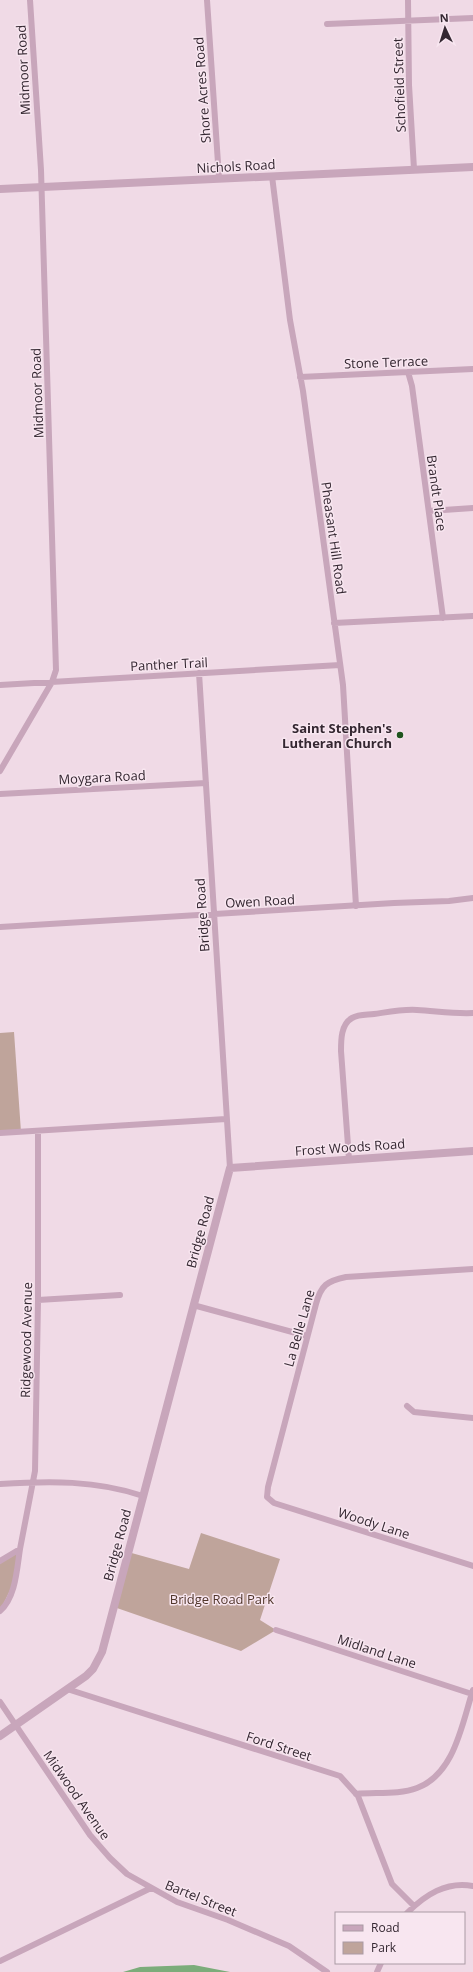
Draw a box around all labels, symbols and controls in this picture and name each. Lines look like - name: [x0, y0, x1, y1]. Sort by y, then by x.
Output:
- north arrow: [425, 8, 465, 48]
- text: N: [439, 10, 449, 25]
- street label: Midmoor Road: [12, 24, 34, 116]
- street label: Shore Acres Road: [189, 36, 215, 144]
- street label: Schofield Street: [388, 37, 410, 133]
- street label: Nichols Road: [196, 155, 276, 177]
- street label: Midmoor Road: [26, 348, 48, 438]
- street label: Stone Terrace: [344, 352, 428, 372]
- street label: Brandt Place: [423, 454, 451, 532]
- street label: Pheasant Hill Road: [317, 481, 351, 595]
- street label: Panther Trail: [130, 653, 208, 675]
- place label: Saint Stephen's Lutheran Church: [282, 719, 392, 752]
- marker: Saint Stephen's Lutheran Church: [395, 730, 405, 740]
- street label: Moygara Road: [58, 766, 146, 788]
- street label: Bridge Road: [190, 878, 214, 952]
- street label: Owen Road: [225, 890, 295, 912]
- street label: Frost Woods Road: [294, 1134, 406, 1160]
- street label: Bridge Road: [182, 1194, 218, 1270]
- street label: Ridgewood Avenue: [16, 1282, 36, 1398]
- street label: La Belle Lane: [279, 1287, 319, 1369]
- street label: Woody Lane: [336, 1503, 412, 1543]
- street label: Bridge Road: [99, 1507, 135, 1583]
- park label: Bridge Road Park: [170, 1590, 274, 1608]
- street label: Midland Lane: [335, 1630, 419, 1672]
- street label: Ford Street: [244, 1727, 314, 1765]
- street label: Midwood Avenue: [39, 1747, 115, 1843]
- street label: Bartel Street: [162, 1875, 240, 1921]
- legend: [335, 1912, 465, 1964]
- text: Road: [371, 1919, 400, 1936]
- text: Park: [371, 1939, 397, 1956]

